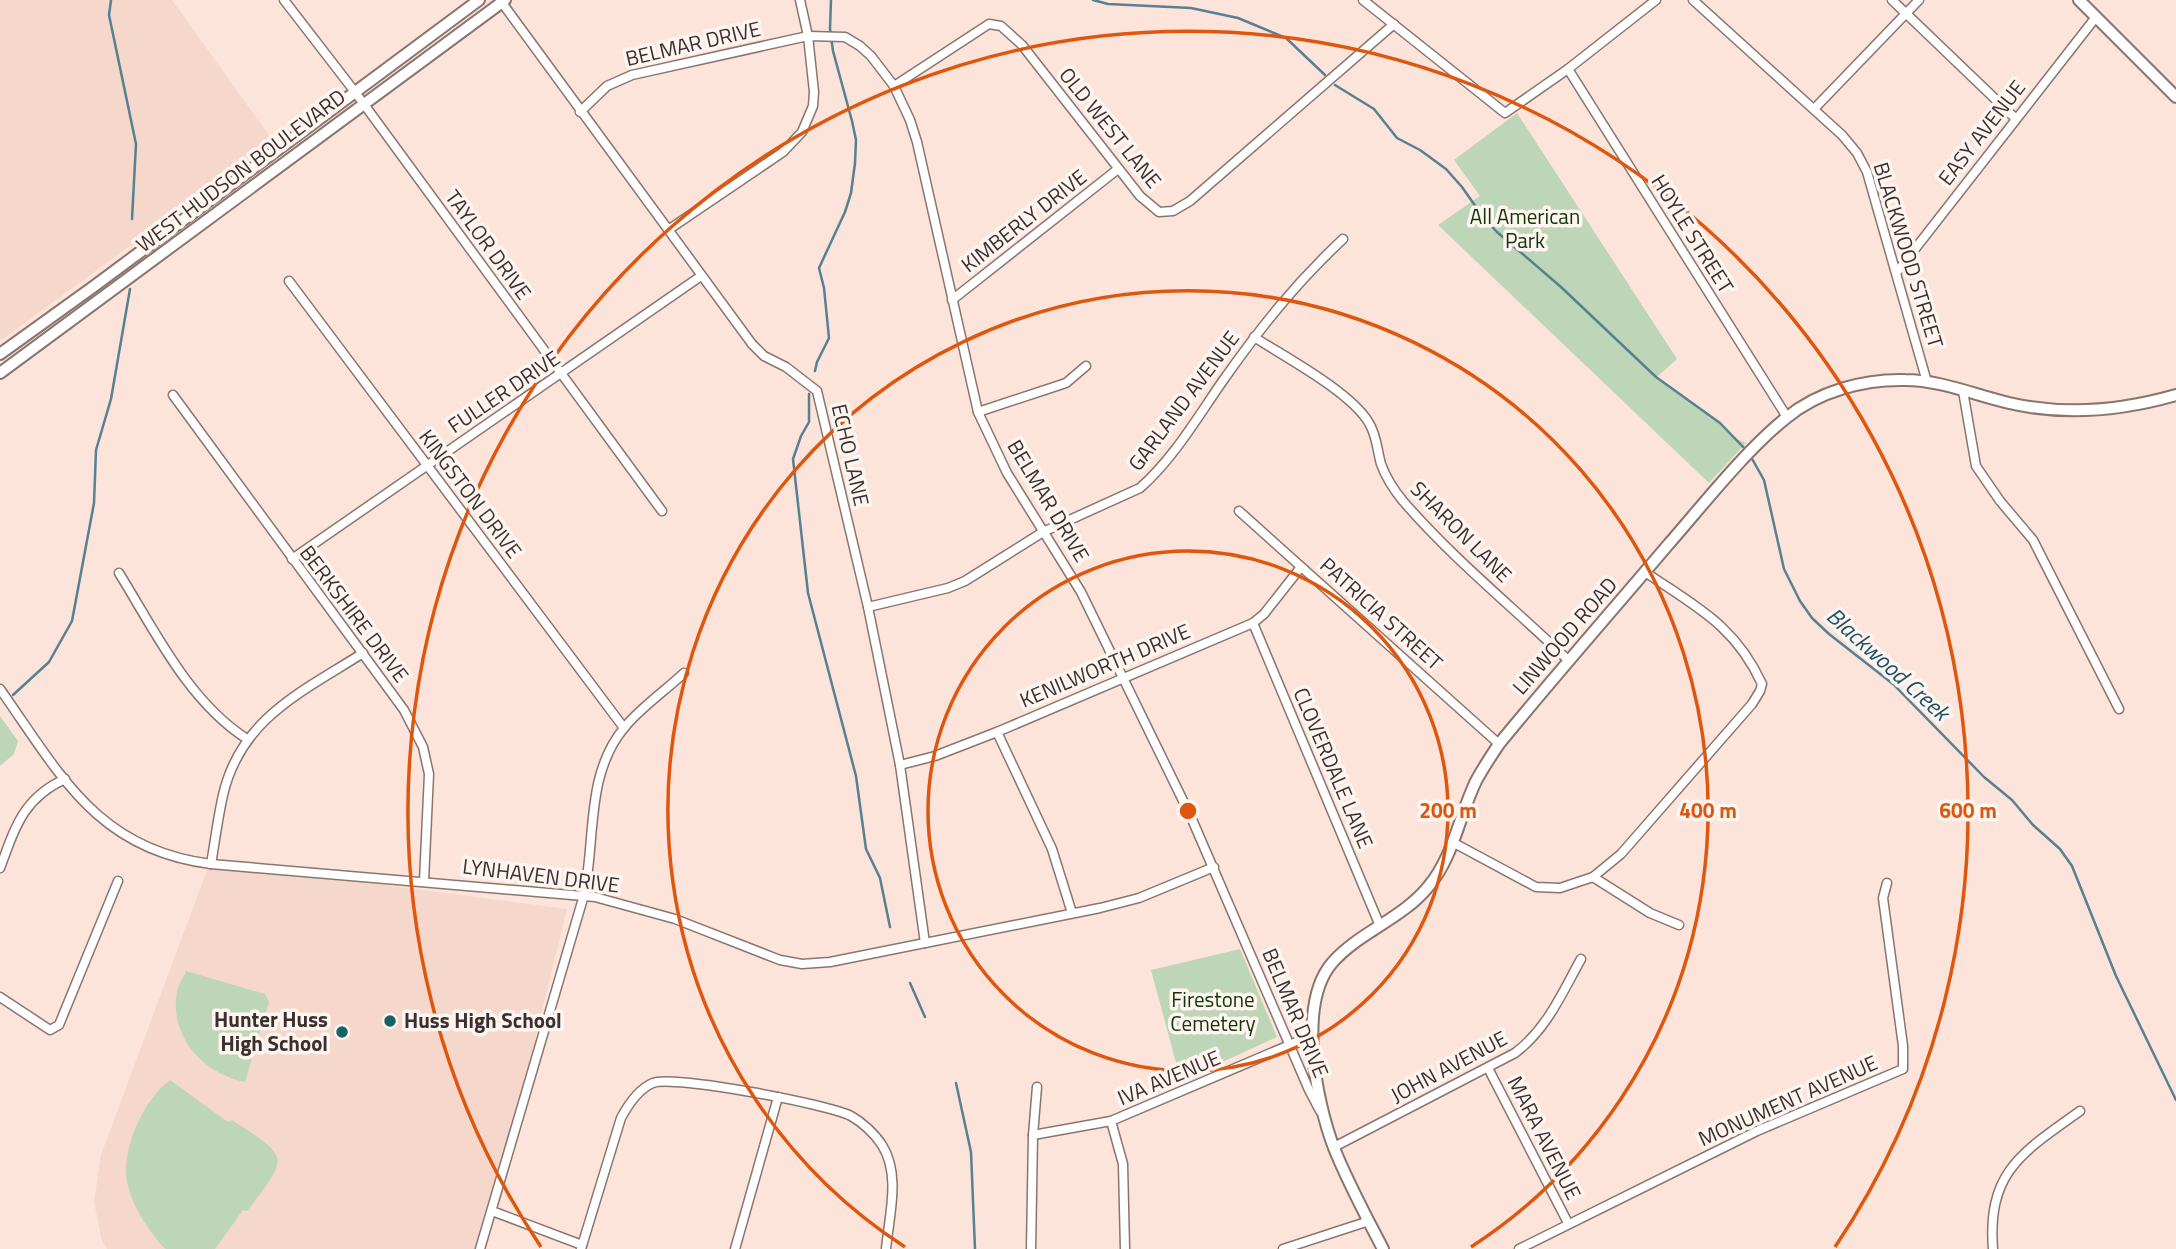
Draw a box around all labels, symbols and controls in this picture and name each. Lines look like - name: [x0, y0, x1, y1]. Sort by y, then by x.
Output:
- street label: BELMAR DRIVE: [622, 12, 764, 74]
- street label: OLD WEST LANE: [1052, 60, 1170, 195]
- street label: EASY AVENUE: [1930, 73, 2033, 192]
- street label: WEST HUDSON BOULEVARD: [129, 81, 352, 260]
- street label: BLACKWOOD STREET: [1865, 158, 1952, 352]
- street label: KIMBERLY DRIVE: [954, 161, 1093, 280]
- street label: HOYLE STREET: [1644, 168, 1742, 299]
- street label: TAYLOR DRIVE: [438, 183, 540, 306]
- park label: All American Park: [1470, 200, 1580, 256]
- street label: GARLAND AVENUE: [1120, 324, 1247, 477]
- street label: FULLER DRIVE: [441, 342, 566, 441]
- street label: ECHO LANE: [824, 401, 878, 509]
- street label: KINGSTON DRIVE: [412, 422, 530, 565]
- street label: BELMAR DRIVE: [1000, 433, 1098, 568]
- street label: SHARON LANE: [1404, 473, 1520, 589]
- street label: BERKSHIRE DRIVE: [292, 538, 417, 689]
- street label: PATRICIA STREET: [1313, 549, 1450, 677]
- street label: LINWOOD ROAD: [1504, 570, 1624, 701]
- water label: Blackwood Creek: [1819, 599, 1960, 730]
- street label: KENILWORTH DRIVE: [1014, 615, 1195, 715]
- street label: CLOVERDALE LANE: [1286, 682, 1382, 853]
- text: 200 m: [1419, 794, 1477, 826]
- text: 400 m: [1679, 794, 1737, 826]
- text: 600 m: [1939, 794, 1997, 826]
- centre of rings: [1176, 799, 1200, 823]
- street label: LYNHAVEN DRIVE: [461, 850, 621, 901]
- street label: BELMAR DRIVE: [1254, 943, 1338, 1082]
- park label: Firestone Cemetery: [1170, 983, 1256, 1039]
- place label: Hunter Huss High School: [214, 1003, 328, 1059]
- place label: Huss High School: [404, 1004, 562, 1036]
- marker: Huss High School: [382, 1013, 398, 1029]
- street label: JOHN AVENUE: [1385, 1022, 1513, 1110]
- marker: Hunter Huss High School: [334, 1024, 350, 1040]
- street label: IVA AVENUE: [1112, 1041, 1225, 1113]
- street label: MONUMENT AVENUE: [1693, 1046, 1882, 1154]
- street label: MARA AVENUE: [1500, 1070, 1590, 1205]

